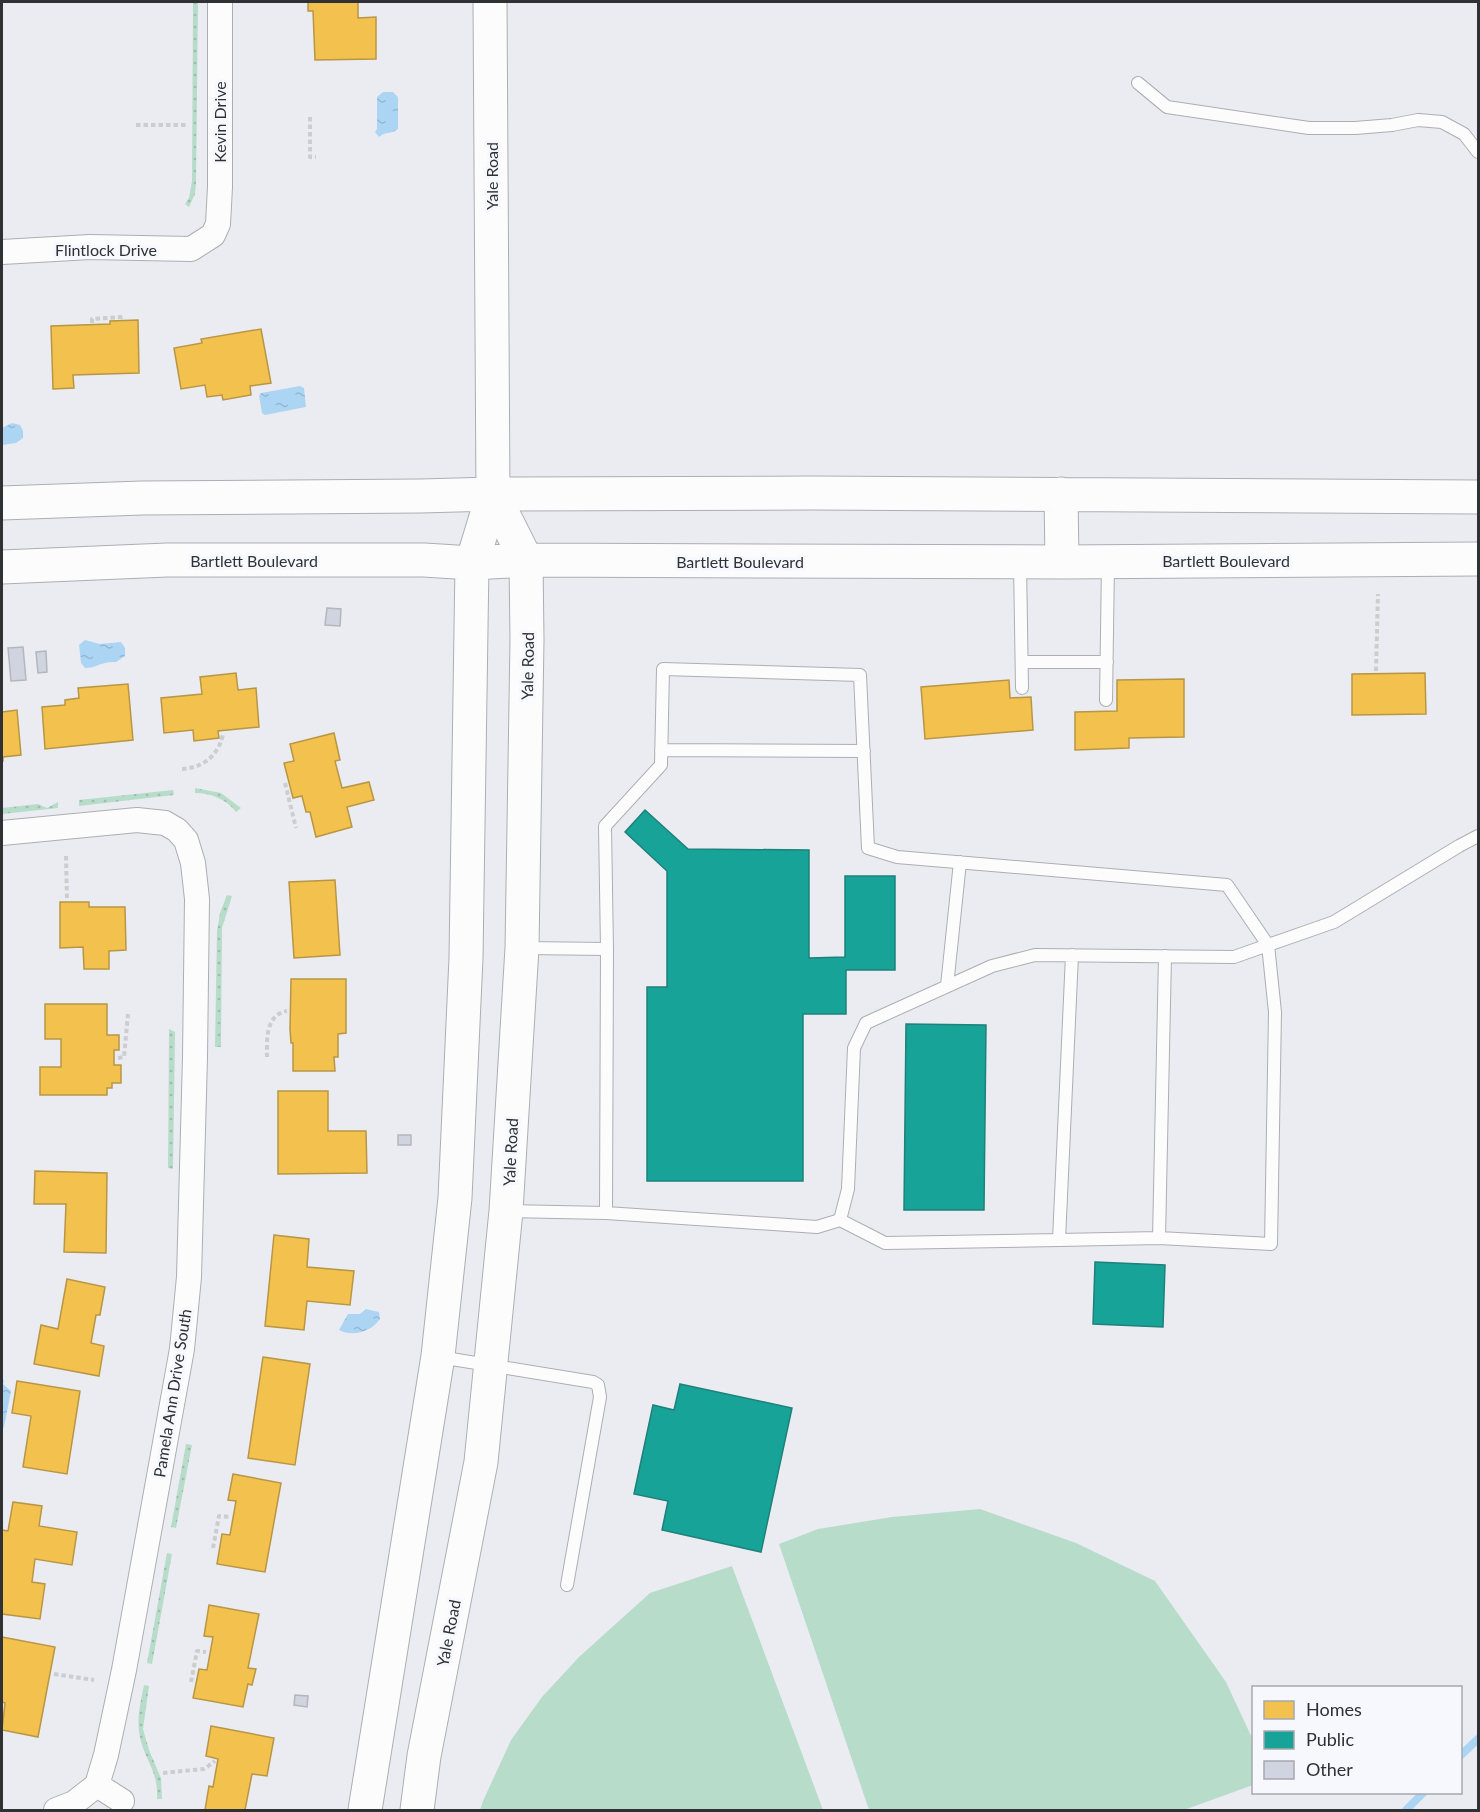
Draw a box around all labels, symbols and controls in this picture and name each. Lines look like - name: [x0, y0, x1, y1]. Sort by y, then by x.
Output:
- street label: Kevin Drive: [210, 81, 229, 163]
- street label: Yale Road: [482, 142, 501, 210]
- street label: Flintlock Drive: [55, 240, 157, 259]
- street label: Bartlett Boulevard: [190, 551, 318, 570]
- street label: Bartlett Boulevard: [1162, 551, 1290, 570]
- street label: Bartlett Boulevard: [676, 552, 804, 571]
- street label: Yale Road: [517, 632, 537, 700]
- street label: Yale Road: [499, 1118, 521, 1186]
- street label: Pamela Ann Drive South: [149, 1307, 195, 1479]
- street label: Yale Road: [432, 1598, 464, 1668]
- legend: [1252, 1686, 1462, 1794]
- text: Homes: [1306, 1698, 1362, 1720]
- text: Public: [1306, 1728, 1354, 1750]
- text: Other: [1306, 1758, 1353, 1780]

